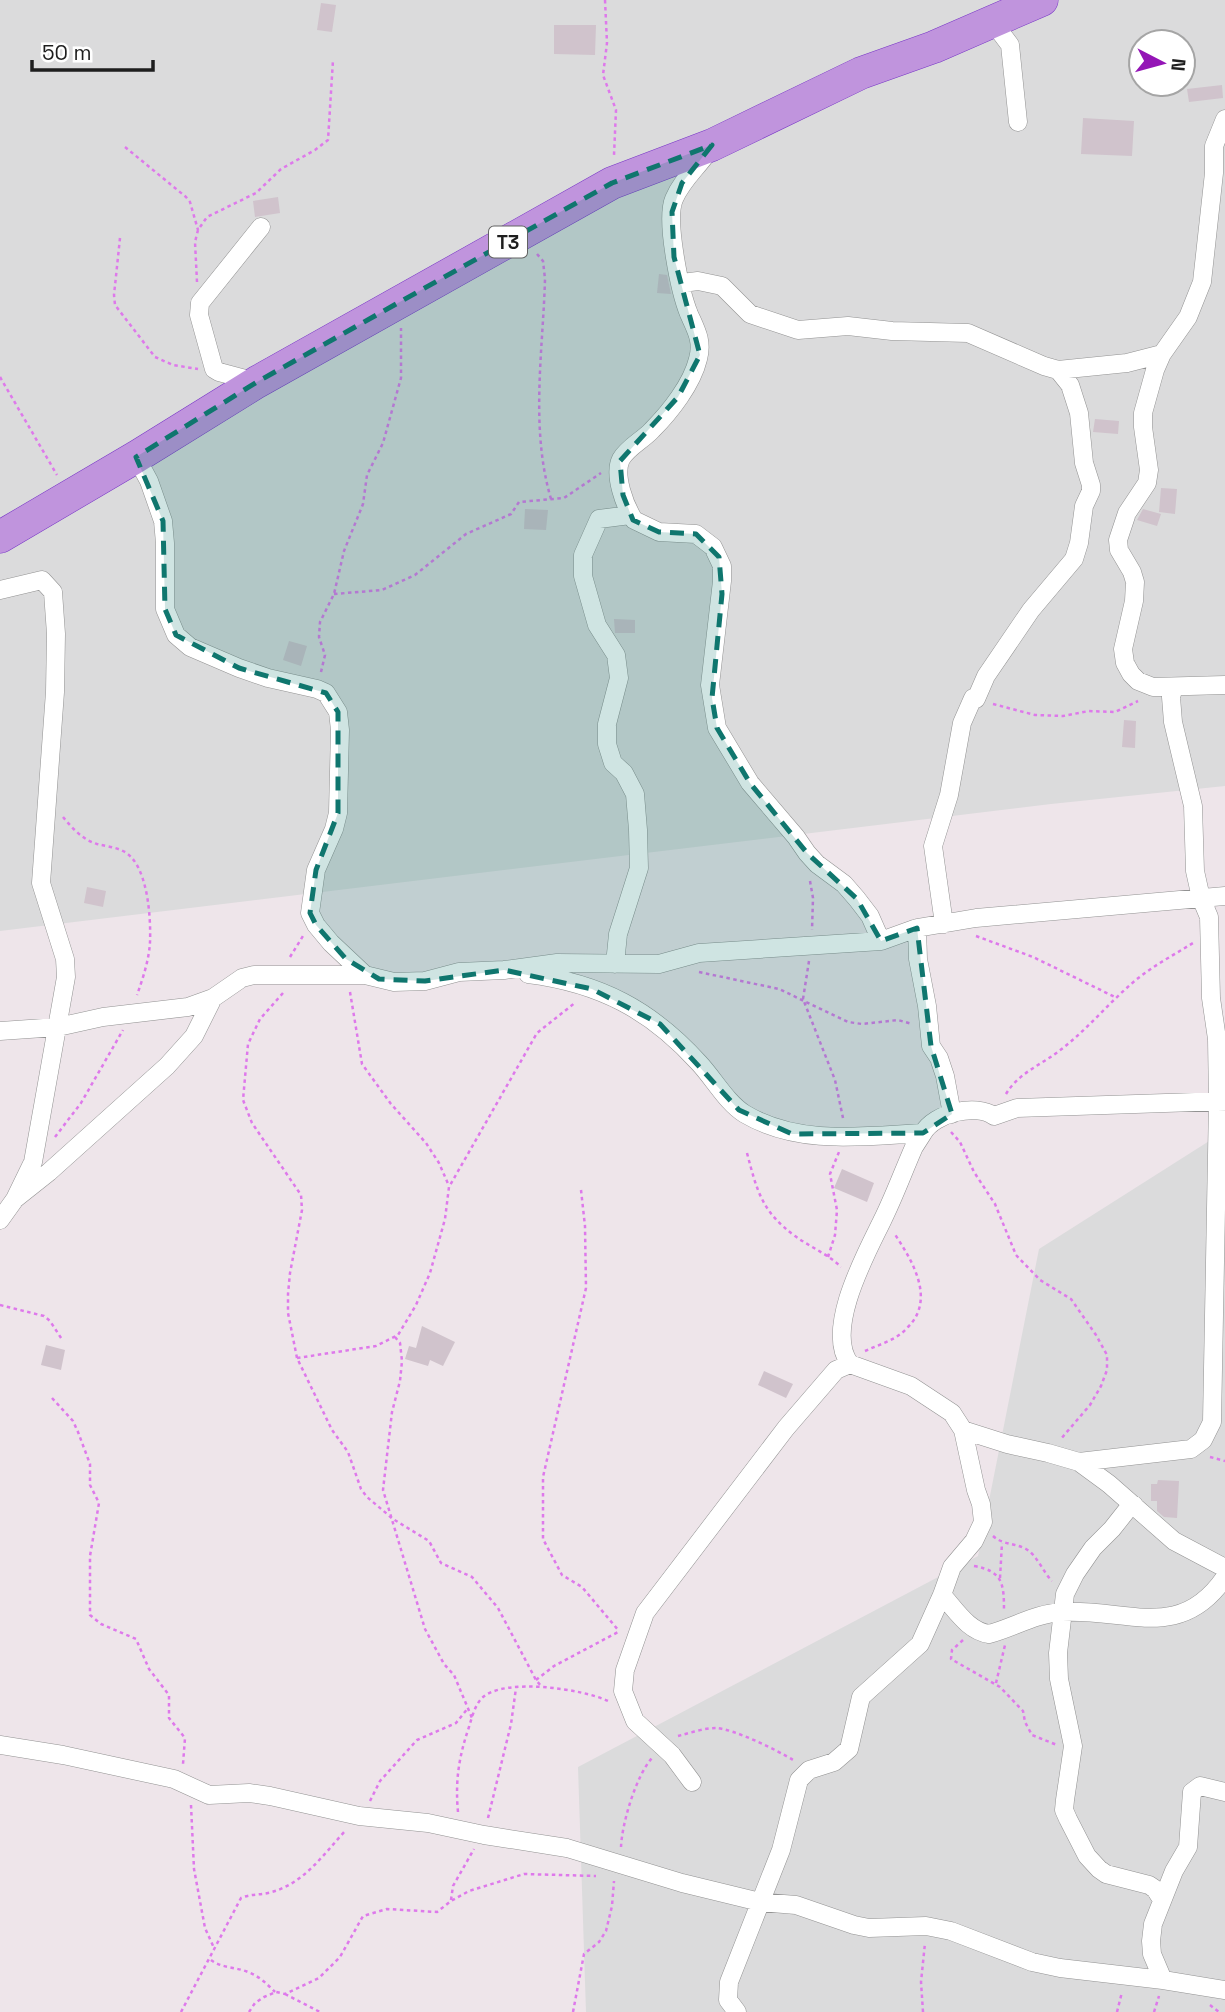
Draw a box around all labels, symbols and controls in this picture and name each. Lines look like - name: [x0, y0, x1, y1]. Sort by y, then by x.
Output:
- scale bar: [32, 28, 152, 72]
- north arrow: [1127, 28, 1197, 98]
- text: 50 m: [42, 39, 92, 66]
- text: N: [1165, 57, 1192, 72]
- road number: T3: [489, 226, 527, 258]

